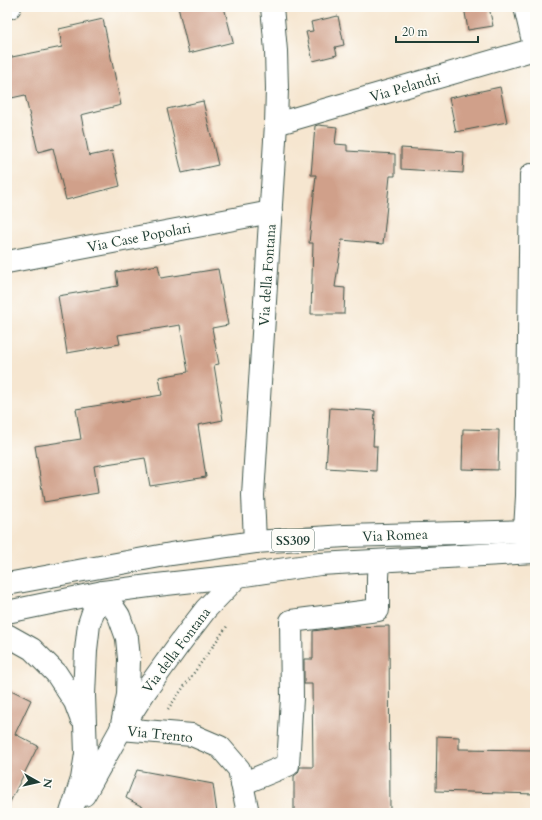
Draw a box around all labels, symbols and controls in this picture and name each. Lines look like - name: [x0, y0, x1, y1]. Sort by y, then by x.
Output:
- scale bar: [396, 18, 478, 44]
- text: 20 m: [402, 24, 429, 40]
- street label: Via Pelandri: [368, 68, 443, 107]
- street label: Via Case Popolari: [86, 218, 193, 257]
- street label: Via della Fontana: [254, 223, 281, 327]
- street label: Via Romea: [362, 525, 428, 546]
- road number: SS309: [272, 529, 314, 551]
- street label: Via della Fontana: [138, 604, 215, 697]
- street label: Via Trento: [126, 722, 194, 747]
- north arrow: [18, 762, 58, 802]
- text: N: [39, 778, 55, 790]

